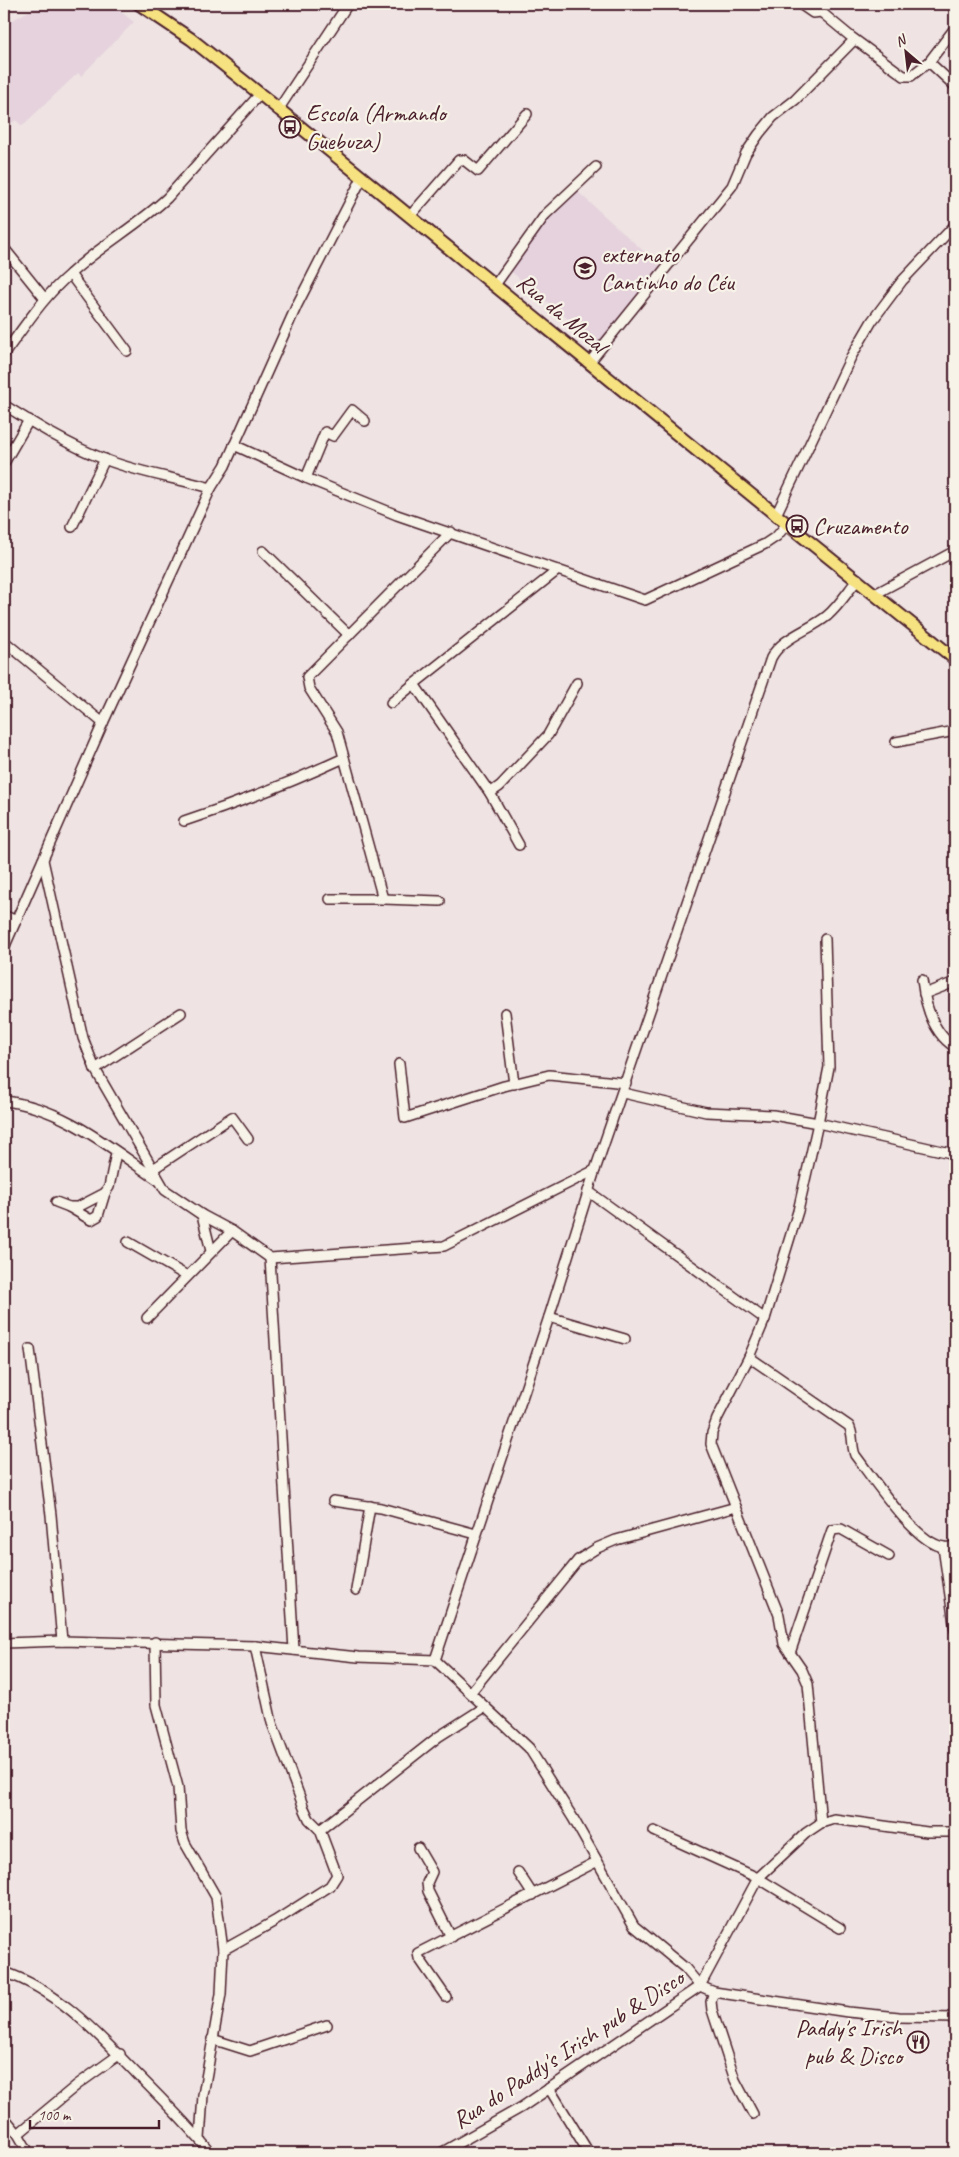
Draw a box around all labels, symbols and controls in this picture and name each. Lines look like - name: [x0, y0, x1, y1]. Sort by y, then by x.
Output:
- north arrow: [882, 28, 932, 78]
- text: N: [892, 30, 910, 51]
- place label: Escola (Armando Guebuza): [306, 98, 448, 156]
- bus stop icon: Escola (Armando Guebuza): [278, 115, 302, 139]
- place label: externato Cantinho do Céu: [601, 239, 736, 297]
- school or university icon: externato Cantinho do Céu: [573, 256, 597, 280]
- street label: Rua da Mozal: [511, 267, 616, 362]
- place label: Cruzamento: [813, 511, 909, 541]
- bus stop icon: Cruzamento: [785, 514, 809, 538]
- street label: Rua do Paddy's Irish pub & Disco: [447, 1962, 691, 2135]
- place label: Paddy's Irish pub & Disco: [795, 2013, 905, 2071]
- restaurant icon: Paddy's Irish pub & Disco: [906, 2030, 930, 2054]
- scale bar: [30, 2097, 159, 2129]
- text: 100 m: [38, 2106, 72, 2125]

